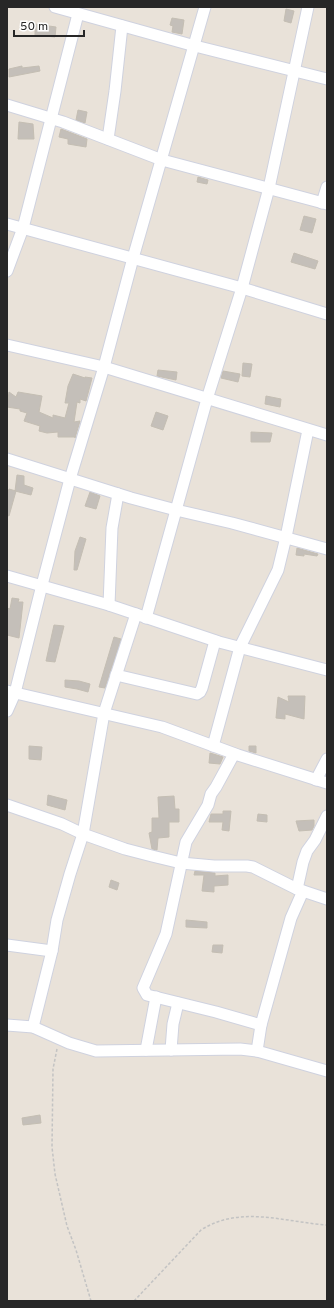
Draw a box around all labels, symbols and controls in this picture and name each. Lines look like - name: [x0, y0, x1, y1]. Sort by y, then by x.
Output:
- scale bar: [14, 12, 84, 38]
- text: 50 m: [20, 19, 48, 35]

